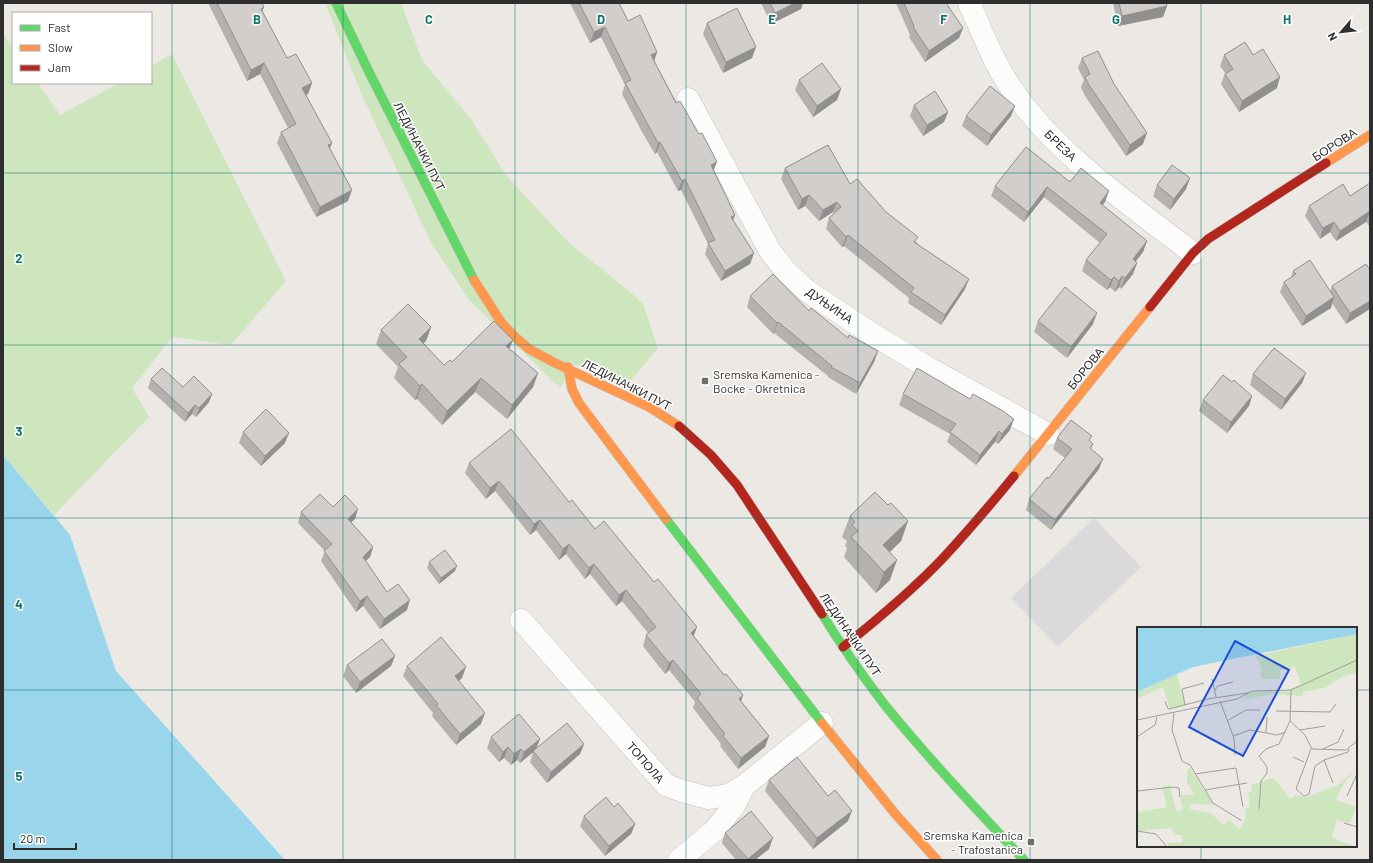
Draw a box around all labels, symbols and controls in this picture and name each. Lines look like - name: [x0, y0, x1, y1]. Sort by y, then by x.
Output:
- text: B: [253, 11, 261, 27]
- text: C: [425, 11, 433, 27]
- text: D: [597, 11, 605, 27]
- text: E: [768, 11, 776, 27]
- text: F: [940, 11, 948, 27]
- text: G: [1112, 11, 1120, 27]
- text: H: [1283, 11, 1291, 27]
- legend: [12, 12, 152, 84]
- north arrow: [1321, 12, 1361, 52]
- text: Fast: [48, 20, 71, 34]
- text: N: [1324, 31, 1339, 43]
- text: Slow: [48, 40, 73, 54]
- text: Jam: [48, 60, 71, 74]
- street label: ЛЕДИНАЧКИ ПУТ: [391, 99, 449, 194]
- street label: БОРОВА: [1309, 125, 1359, 163]
- street label: БРЕЗА: [1042, 126, 1080, 164]
- text: 2: [15, 250, 23, 266]
- street label: ДУЊИНА: [804, 284, 856, 327]
- street label: БОРОВА: [1064, 344, 1106, 392]
- street label: ЛЕДИНАЧКИ ПУТ: [580, 356, 674, 414]
- place label: Sremska Kamenica - Bocke - Okretnica: [713, 367, 820, 395]
- marker: Sremska Kamenica - Bocke - Okretnica: [700, 376, 710, 386]
- text: 3: [15, 423, 23, 439]
- street label: ЛЕДИНАЧКИ ПУТ: [817, 589, 885, 680]
- text: 4: [15, 596, 23, 612]
- inset map: [1137, 627, 1357, 847]
- street label: ТОПОЛА: [624, 739, 668, 785]
- text: 5: [15, 768, 23, 784]
- scale bar: [14, 825, 76, 851]
- place label: Sremska Kamenica - Trafostanica: [924, 828, 1023, 856]
- text: 20 m: [20, 831, 46, 845]
- marker: Sremska Kamenica - Trafostanica: [1026, 837, 1036, 847]

